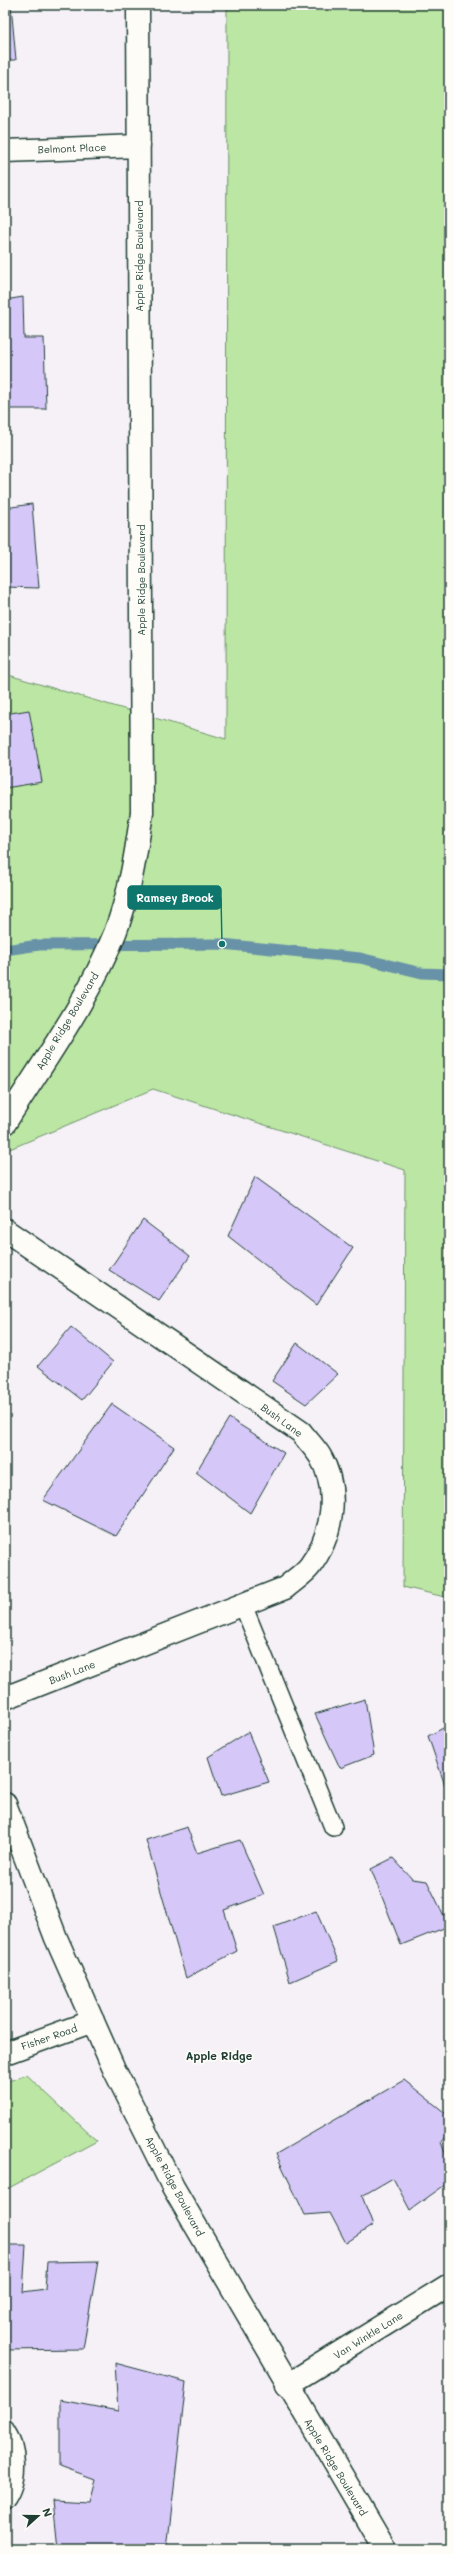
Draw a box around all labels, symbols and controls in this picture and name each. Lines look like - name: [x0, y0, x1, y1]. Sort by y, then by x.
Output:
- street label: Belmont Place: [37, 140, 107, 156]
- street label: Apple Ridge Boulevard: [132, 200, 146, 312]
- street label: Apple Ridge Boulevard: [134, 524, 148, 636]
- callout: Ramsey Brook: [128, 886, 221, 909]
- text: Ramsey Brook: [136, 890, 214, 905]
- street label: Apple Ridge Boulevard: [32, 970, 102, 1072]
- street label: Bush Lane: [258, 1400, 306, 1440]
- street label: Bush Lane: [47, 1657, 97, 1687]
- street label: Fisher Road: [19, 2021, 79, 2053]
- district label: Apple Ridge: [186, 2048, 253, 2063]
- street label: Apple Ridge Boulevard: [143, 2134, 207, 2238]
- street label: Van Winkle Lane: [331, 2308, 405, 2362]
- street label: Apple Ridge Boulevard: [301, 2416, 371, 2518]
- north arrow: [18, 2496, 58, 2536]
- text: N: [39, 2506, 56, 2519]

